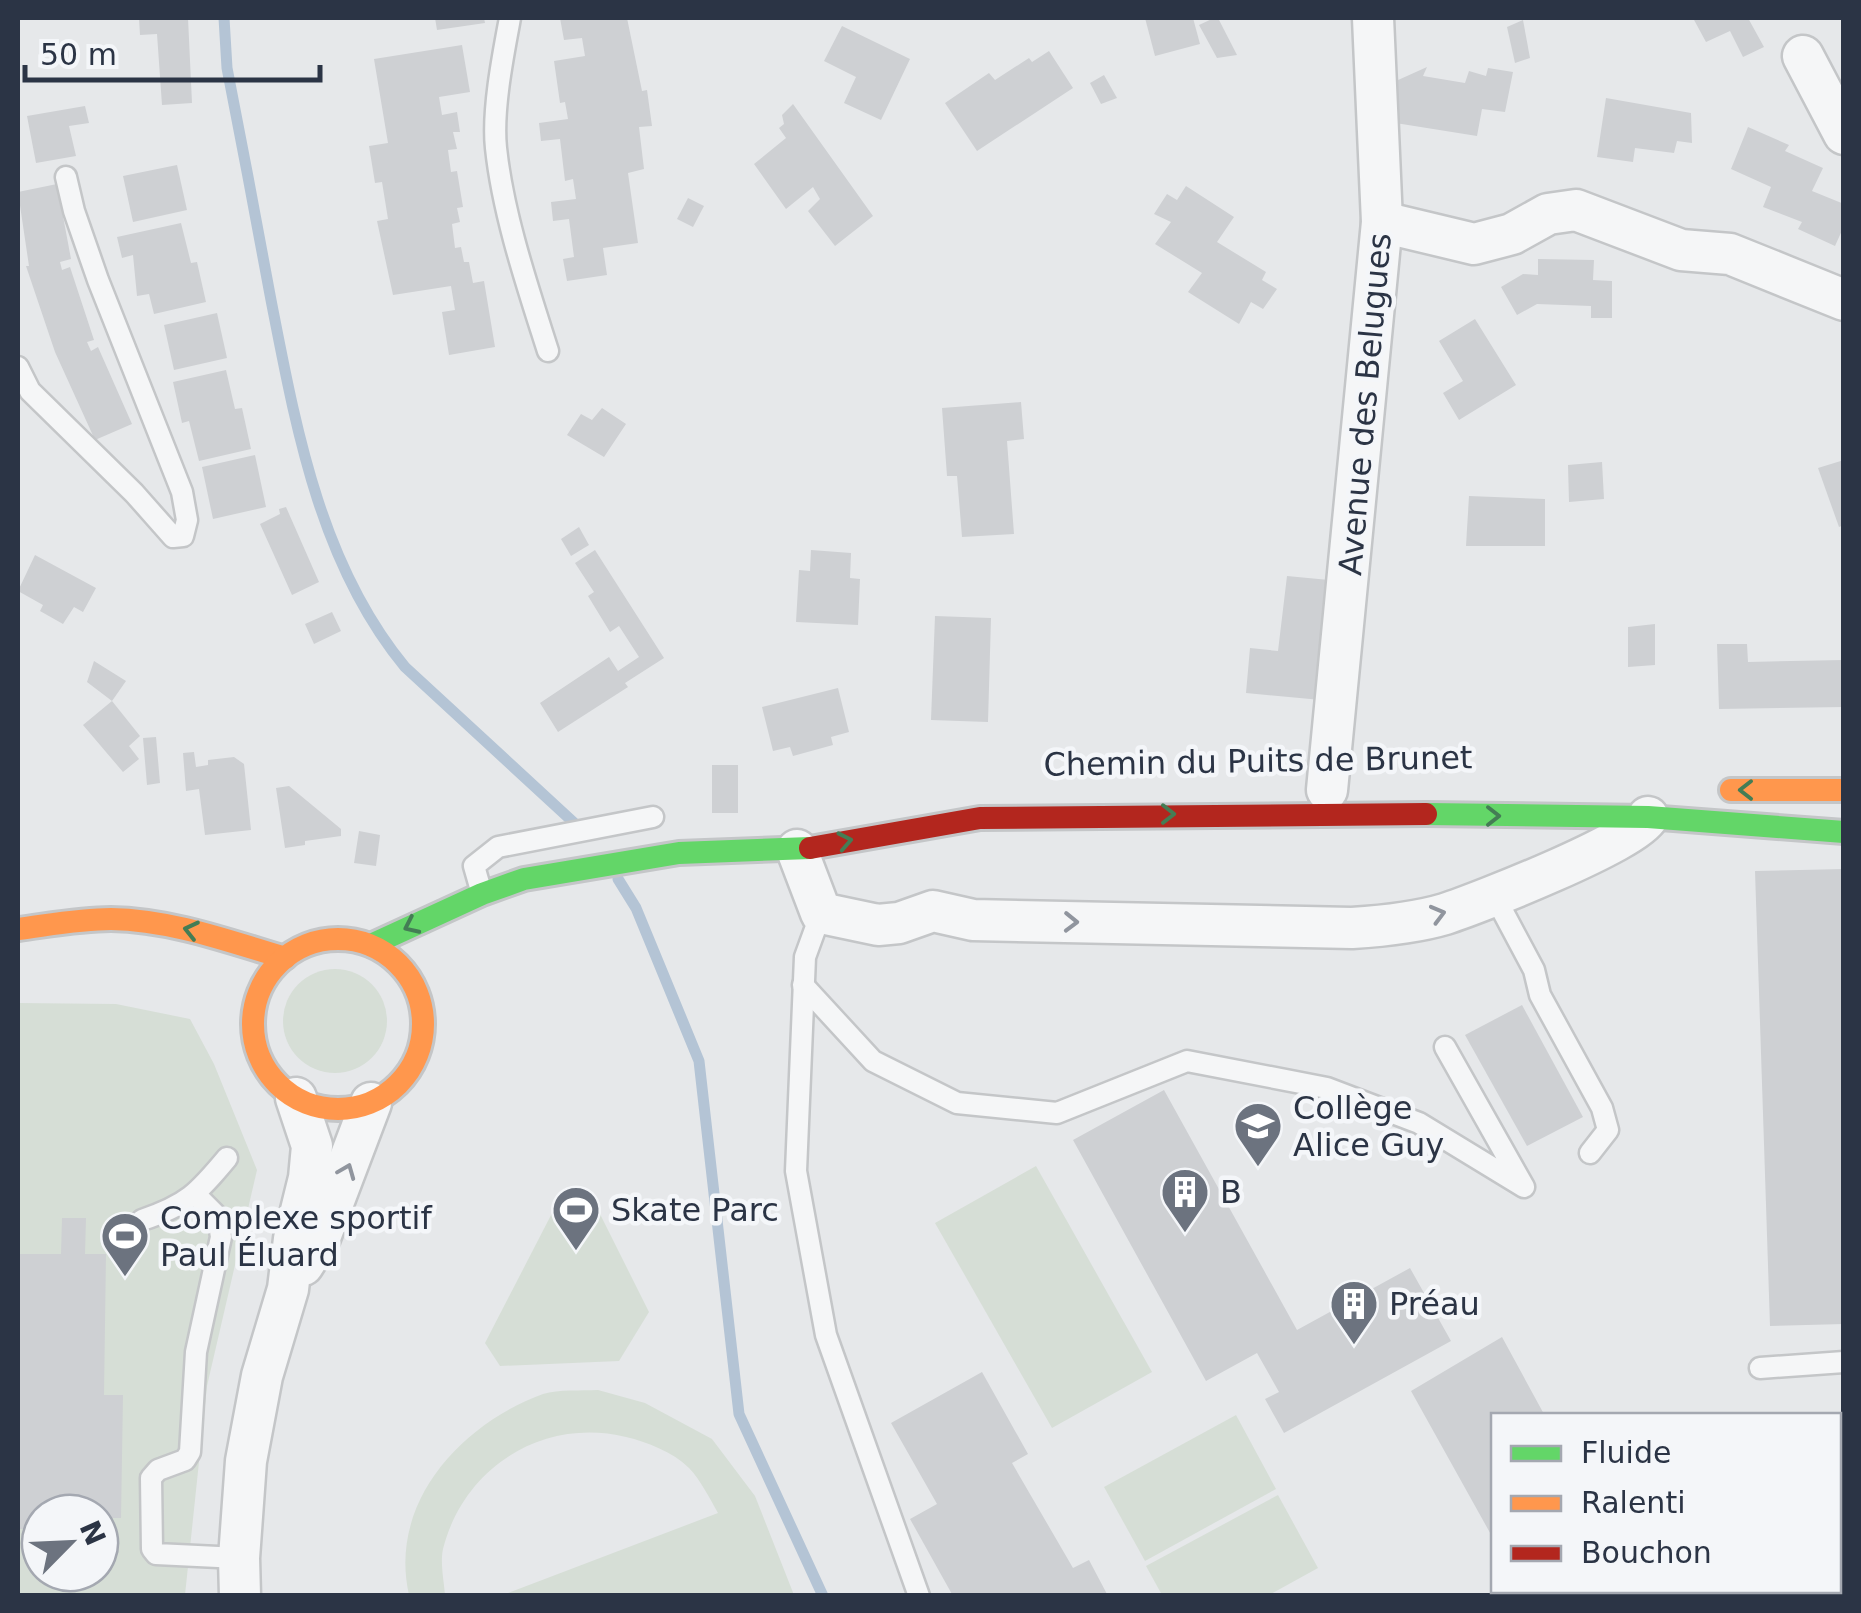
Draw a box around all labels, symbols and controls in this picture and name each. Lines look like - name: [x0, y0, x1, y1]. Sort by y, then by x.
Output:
- scale bar: [25, 20, 320, 82]
- text: 50 m: [40, 37, 117, 72]
- street label: Avenue des Belugues: [1331, 231, 1399, 577]
- street label: Chemin du Puits de Brunet: [1043, 738, 1473, 784]
- one-way arrow: [1738, 779, 1754, 801]
- one-way arrow: [1162, 803, 1177, 825]
- one-way arrow: [1486, 805, 1502, 827]
- one-way arrow: [837, 831, 853, 852]
- one-way arrow: [1428, 905, 1446, 926]
- one-way arrow: [1063, 912, 1079, 933]
- one-way arrow: [403, 913, 421, 933]
- one-way arrow: [183, 921, 200, 942]
- place label: Collège Alice Guy: [1293, 1089, 1444, 1164]
- school or university icon: Collège Alice Guy: [1232, 1100, 1284, 1168]
- one-way arrow: [335, 1164, 355, 1181]
- building icon: B: [1159, 1166, 1211, 1234]
- place label: B: [1220, 1173, 1242, 1211]
- sports icon: Skate Parc: [550, 1184, 602, 1252]
- place label: Skate Parc: [611, 1191, 779, 1229]
- place label: Complexe sportif Paul Éluard: [160, 1199, 432, 1274]
- sports icon: Complexe sportif Paul Éluard: [99, 1210, 151, 1278]
- building icon: Préau: [1328, 1278, 1380, 1346]
- place label: Préau: [1389, 1285, 1480, 1323]
- legend: [1491, 1413, 1841, 1593]
- text: Fluide: [1581, 1435, 1671, 1470]
- text: Ralenti: [1581, 1485, 1685, 1520]
- north arrow: [20, 1493, 120, 1593]
- text: N: [73, 1516, 112, 1550]
- text: Bouchon: [1581, 1535, 1712, 1570]

